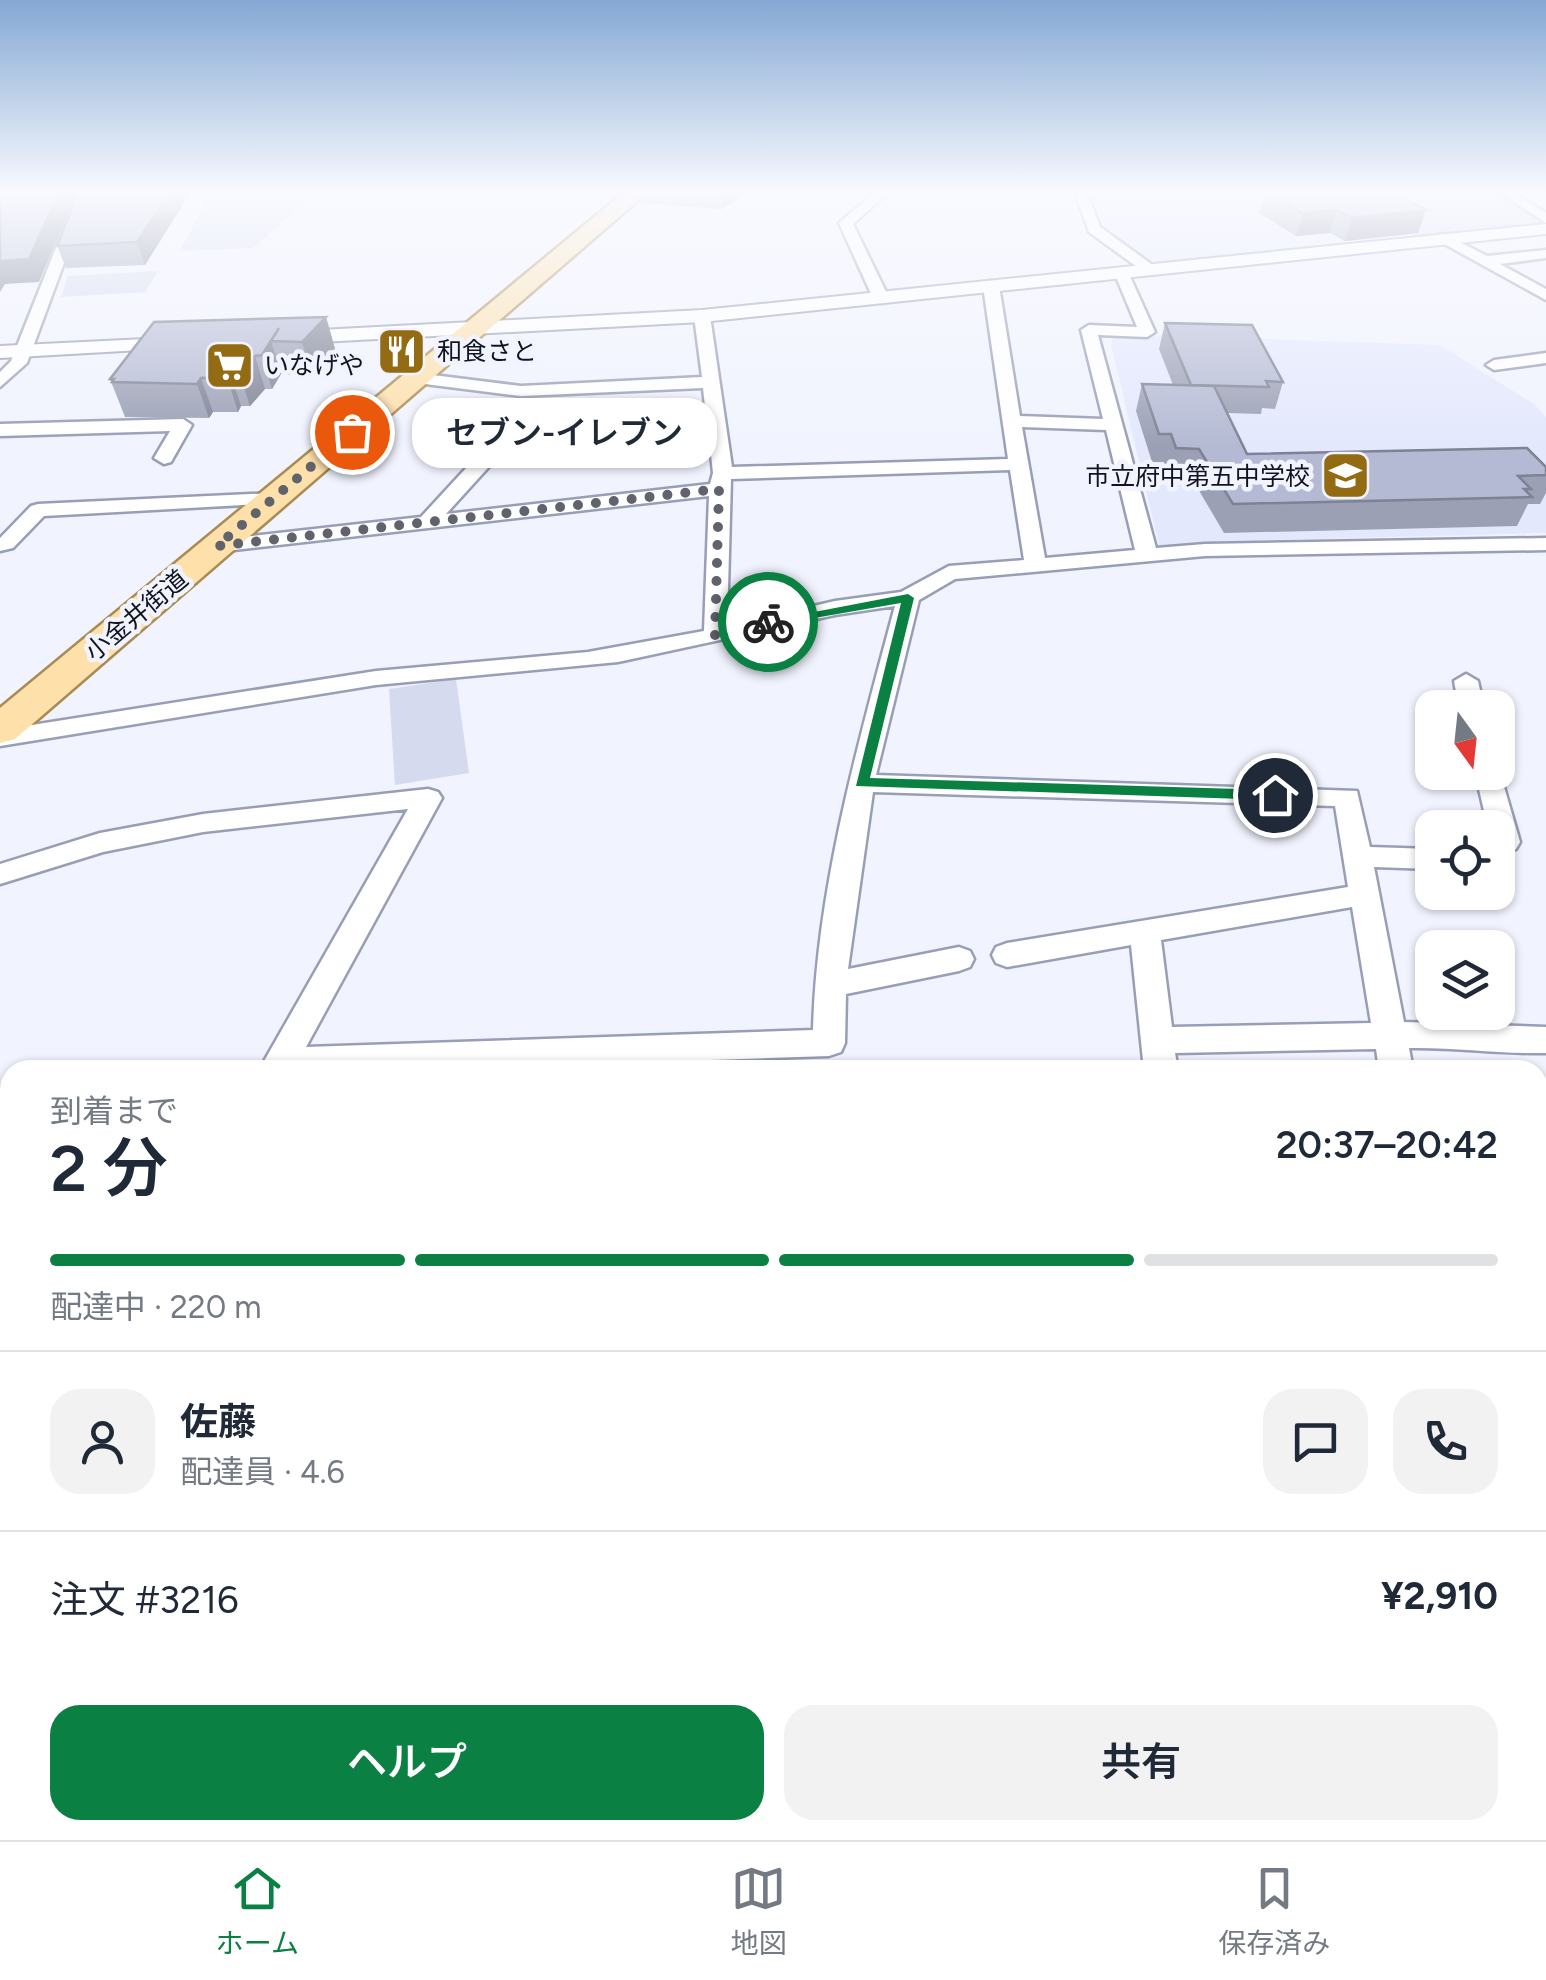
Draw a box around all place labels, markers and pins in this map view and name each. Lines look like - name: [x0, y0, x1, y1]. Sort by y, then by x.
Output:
- restaurant icon: 和食さと: [376, 325, 428, 377]
- place label: 和食さと: [437, 336, 537, 366]
- supermarket icon: いなげや: [203, 339, 255, 391]
- place label: いなげや: [264, 350, 364, 380]
- pin: [310, 390, 395, 475]
- callout: セブン-イレブン: [412, 397, 717, 467]
- school or university icon: 市立府中第五中学校: [1319, 450, 1371, 502]
- place label: 市立府中第五中学校: [1085, 461, 1310, 491]
- pin: [1233, 753, 1318, 838]

